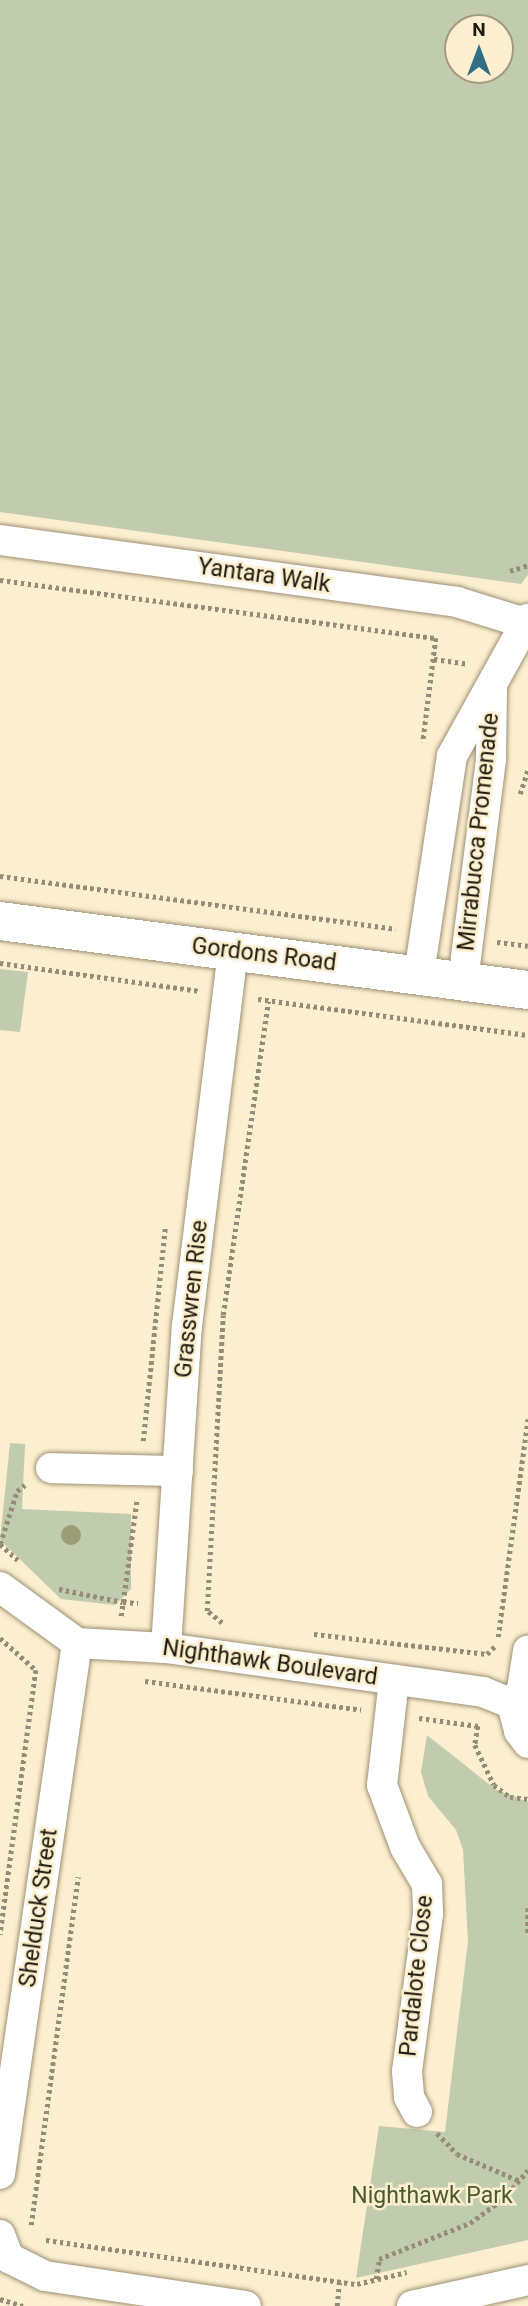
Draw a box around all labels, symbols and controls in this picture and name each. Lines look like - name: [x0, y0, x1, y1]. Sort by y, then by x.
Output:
- north arrow: [444, 14, 514, 84]
- text: N: [472, 18, 486, 41]
- street label: Yantara Walk: [196, 553, 332, 599]
- street label: Mirrabucca Promenade: [453, 712, 505, 952]
- street label: Gordons Road: [190, 932, 338, 978]
- street label: Grasswren Rise: [170, 1219, 214, 1379]
- street label: Nighthawk Boulevard: [161, 1634, 379, 1692]
- street label: Shelduck Street: [14, 1827, 64, 1989]
- street label: Pardalote Close: [395, 1894, 439, 2058]
- park label: Nighthawk Park: [351, 2182, 513, 2210]

